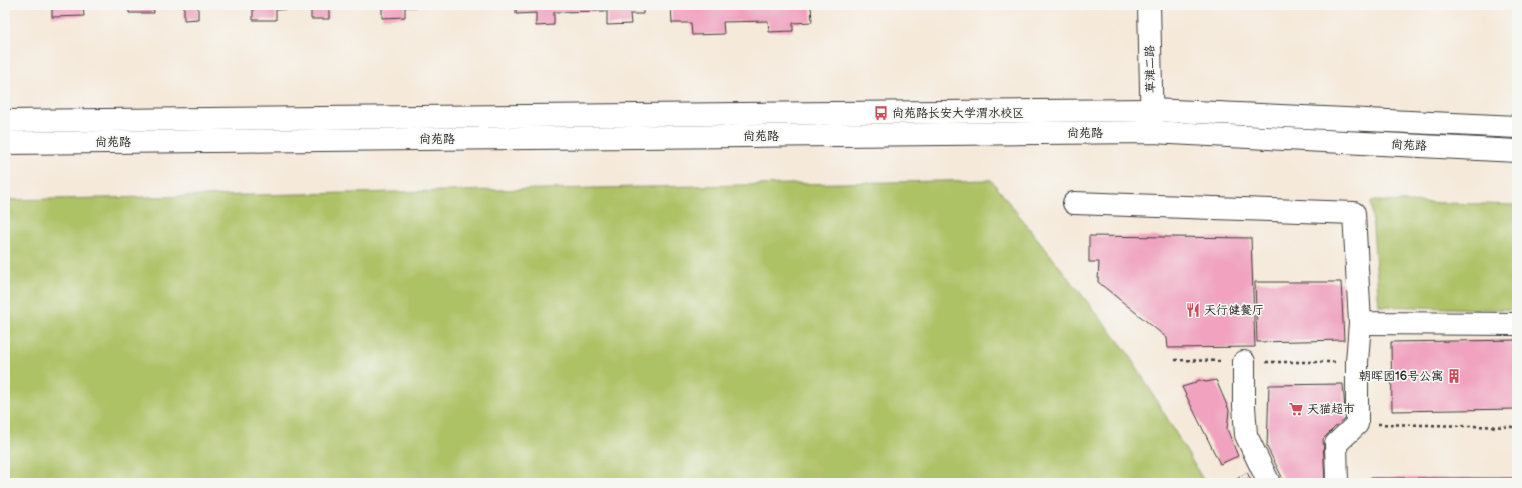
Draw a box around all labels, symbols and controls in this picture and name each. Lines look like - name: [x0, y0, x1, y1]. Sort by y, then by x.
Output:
- street label: 草滩二路: [1143, 45, 1158, 93]
- bus stop icon: 尚苑路长安大学渭水校区: [873, 105, 889, 121]
- place label: 尚苑路长安大学渭水校区: [892, 106, 1024, 121]
- street label: 尚苑路: [1067, 126, 1103, 141]
- street label: 尚苑路: [743, 129, 779, 144]
- street label: 尚苑路: [419, 132, 455, 147]
- street label: 尚苑路: [95, 135, 131, 150]
- street label: 尚苑路: [1391, 137, 1427, 154]
- restaurant icon: 天行健餐厅: [1185, 302, 1201, 318]
- place label: 天行健餐厅: [1204, 303, 1264, 318]
- building icon: 朝晖园16号公寓: [1446, 368, 1462, 384]
- place label: 朝晖园16号公寓: [1359, 369, 1443, 384]
- supermarket icon: 天猫超市: [1288, 401, 1304, 417]
- place label: 天猫超市: [1307, 402, 1355, 417]

